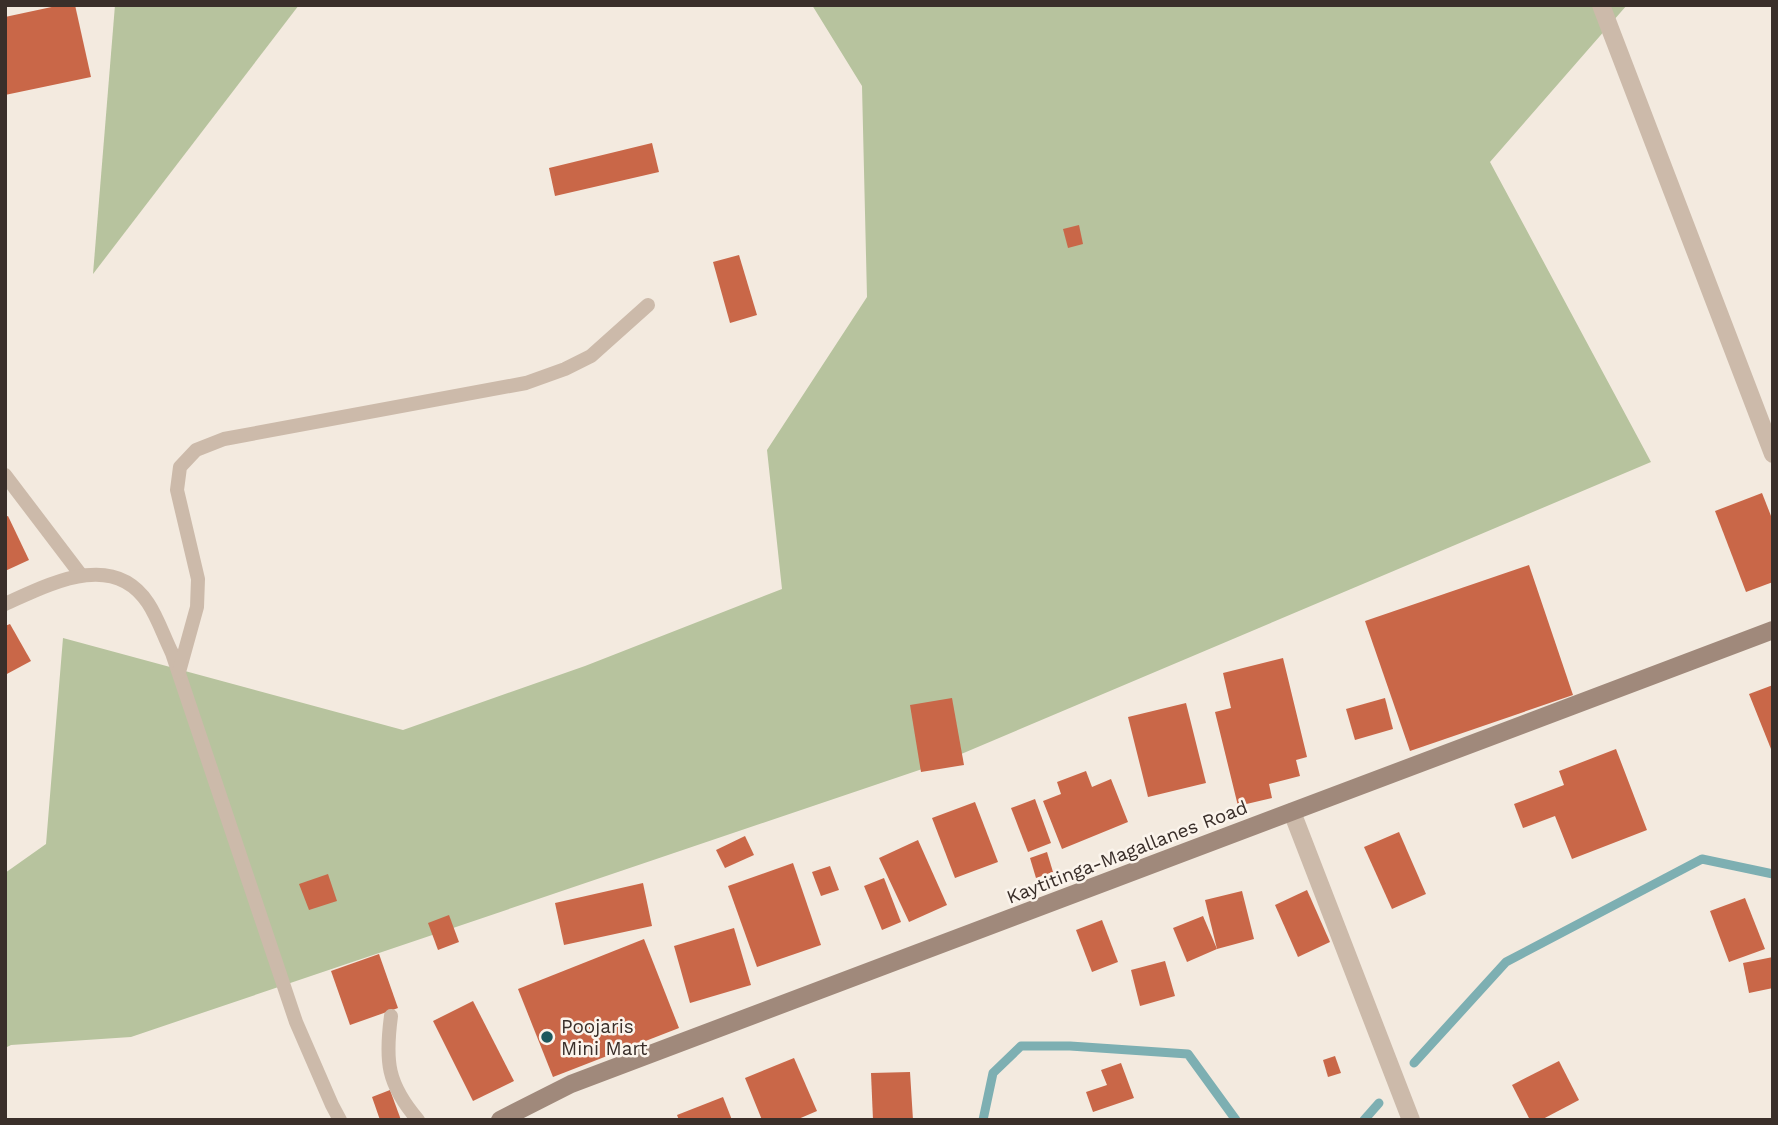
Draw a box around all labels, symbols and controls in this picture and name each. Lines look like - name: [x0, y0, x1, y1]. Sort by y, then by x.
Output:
- street label: Kaytitinga-Magallanes Road: [1003, 795, 1251, 909]
- place label: Poojaris Mini Mart: [561, 1015, 648, 1060]
- marker: Poojaris Mini Mart: [539, 1029, 555, 1045]

